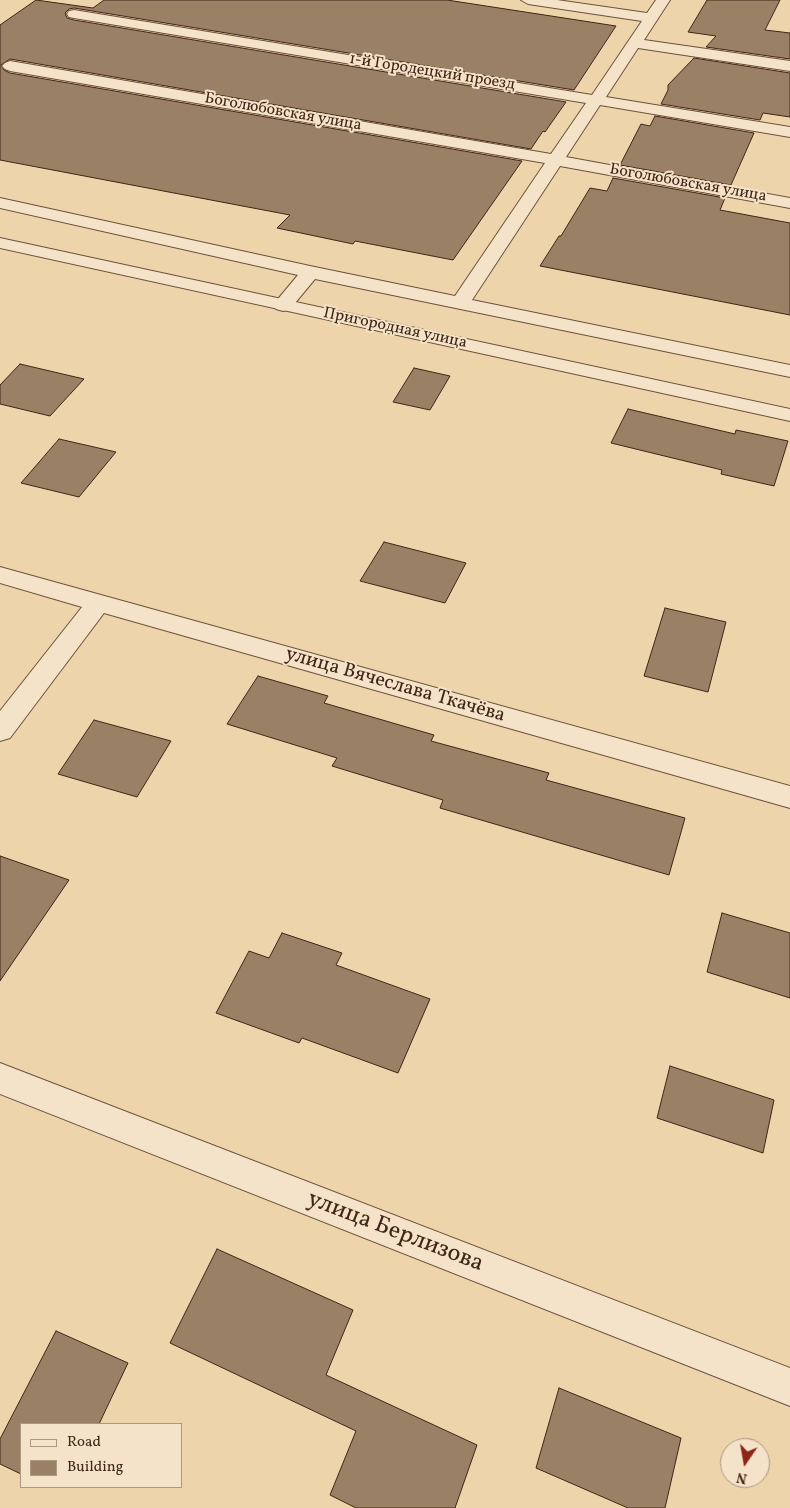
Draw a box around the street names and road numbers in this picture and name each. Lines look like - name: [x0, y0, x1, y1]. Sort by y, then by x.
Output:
- street label: 1-й Городецкий проезд: [348, 50, 516, 96]
- street label: Боголюбовская улица: [203, 90, 363, 136]
- street label: Боголюбовская улица: [608, 161, 768, 207]
- street label: Пригородная улица: [321, 304, 469, 354]
- street label: улица Вячеслава Ткачёва: [282, 643, 508, 729]
- street label: улица Берлизова: [303, 1186, 487, 1280]

